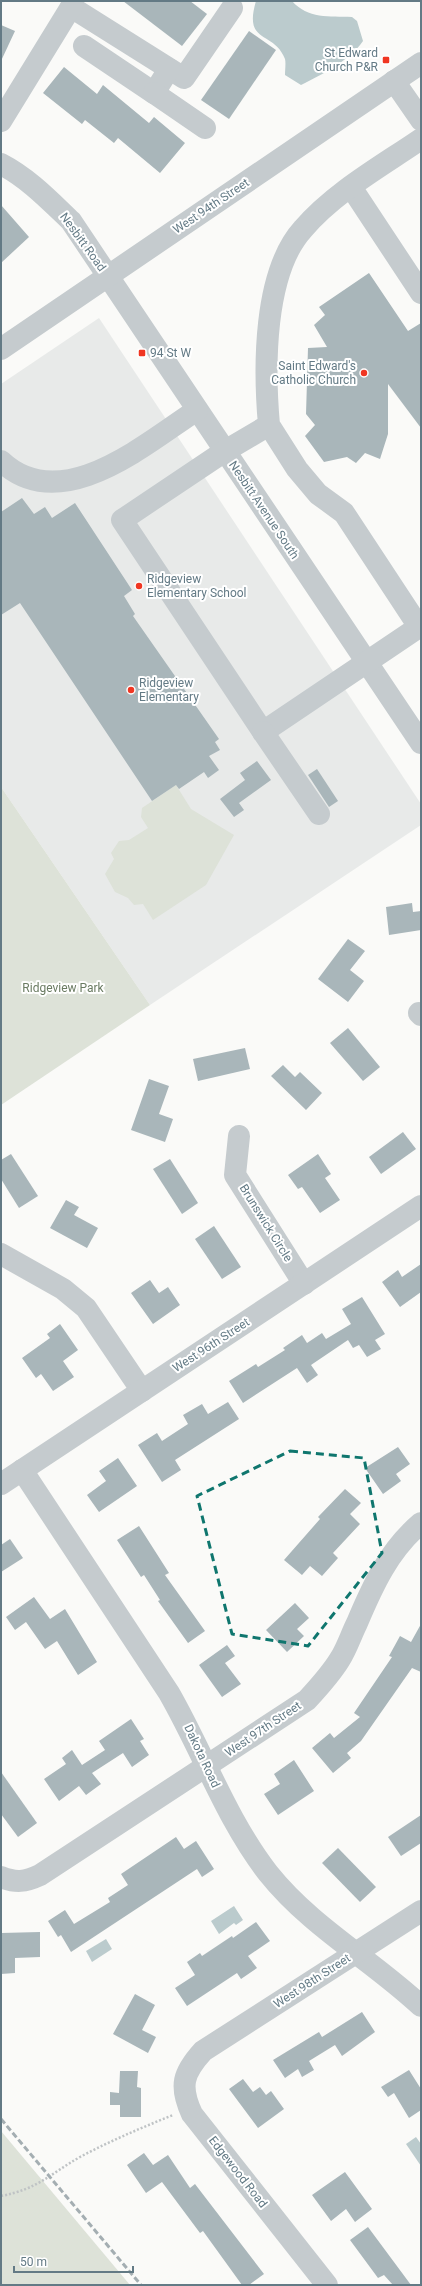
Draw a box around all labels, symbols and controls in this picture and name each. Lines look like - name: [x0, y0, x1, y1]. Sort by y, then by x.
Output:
- place label: St Edward Church P&R: [315, 46, 379, 74]
- marker: St Edward Church P&R: [381, 55, 391, 65]
- street label: West 94th Street: [170, 175, 252, 237]
- street label: Nesbitt Road: [57, 210, 109, 274]
- place label: 94 St W: [150, 346, 191, 360]
- marker: 94 St W: [137, 348, 147, 358]
- place label: Saint Edward's Catholic Church: [271, 359, 356, 387]
- marker: Saint Edward's Catholic Church: [359, 368, 369, 378]
- street label: Nesbitt Avenue South: [226, 458, 302, 562]
- place label: Ridgeview Elementary School: [147, 572, 247, 600]
- marker: Ridgeview Elementary School: [134, 581, 144, 591]
- place label: Ridgeview Elementary: [139, 676, 199, 704]
- marker: Ridgeview Elementary: [126, 685, 136, 695]
- park label: Ridgeview Park: [22, 981, 105, 995]
- street label: Brunswick Circle: [237, 1182, 295, 1264]
- street label: West 96th Street: [170, 1315, 252, 1375]
- street label: West 97th Street: [222, 1698, 304, 1760]
- street label: Dakota Road: [181, 1722, 223, 1790]
- street label: West 98th Street: [271, 1951, 353, 2011]
- street label: Edgewood Road: [206, 2134, 270, 2210]
- scale bar: [14, 2248, 133, 2274]
- text: 50 m: [20, 2255, 47, 2269]

